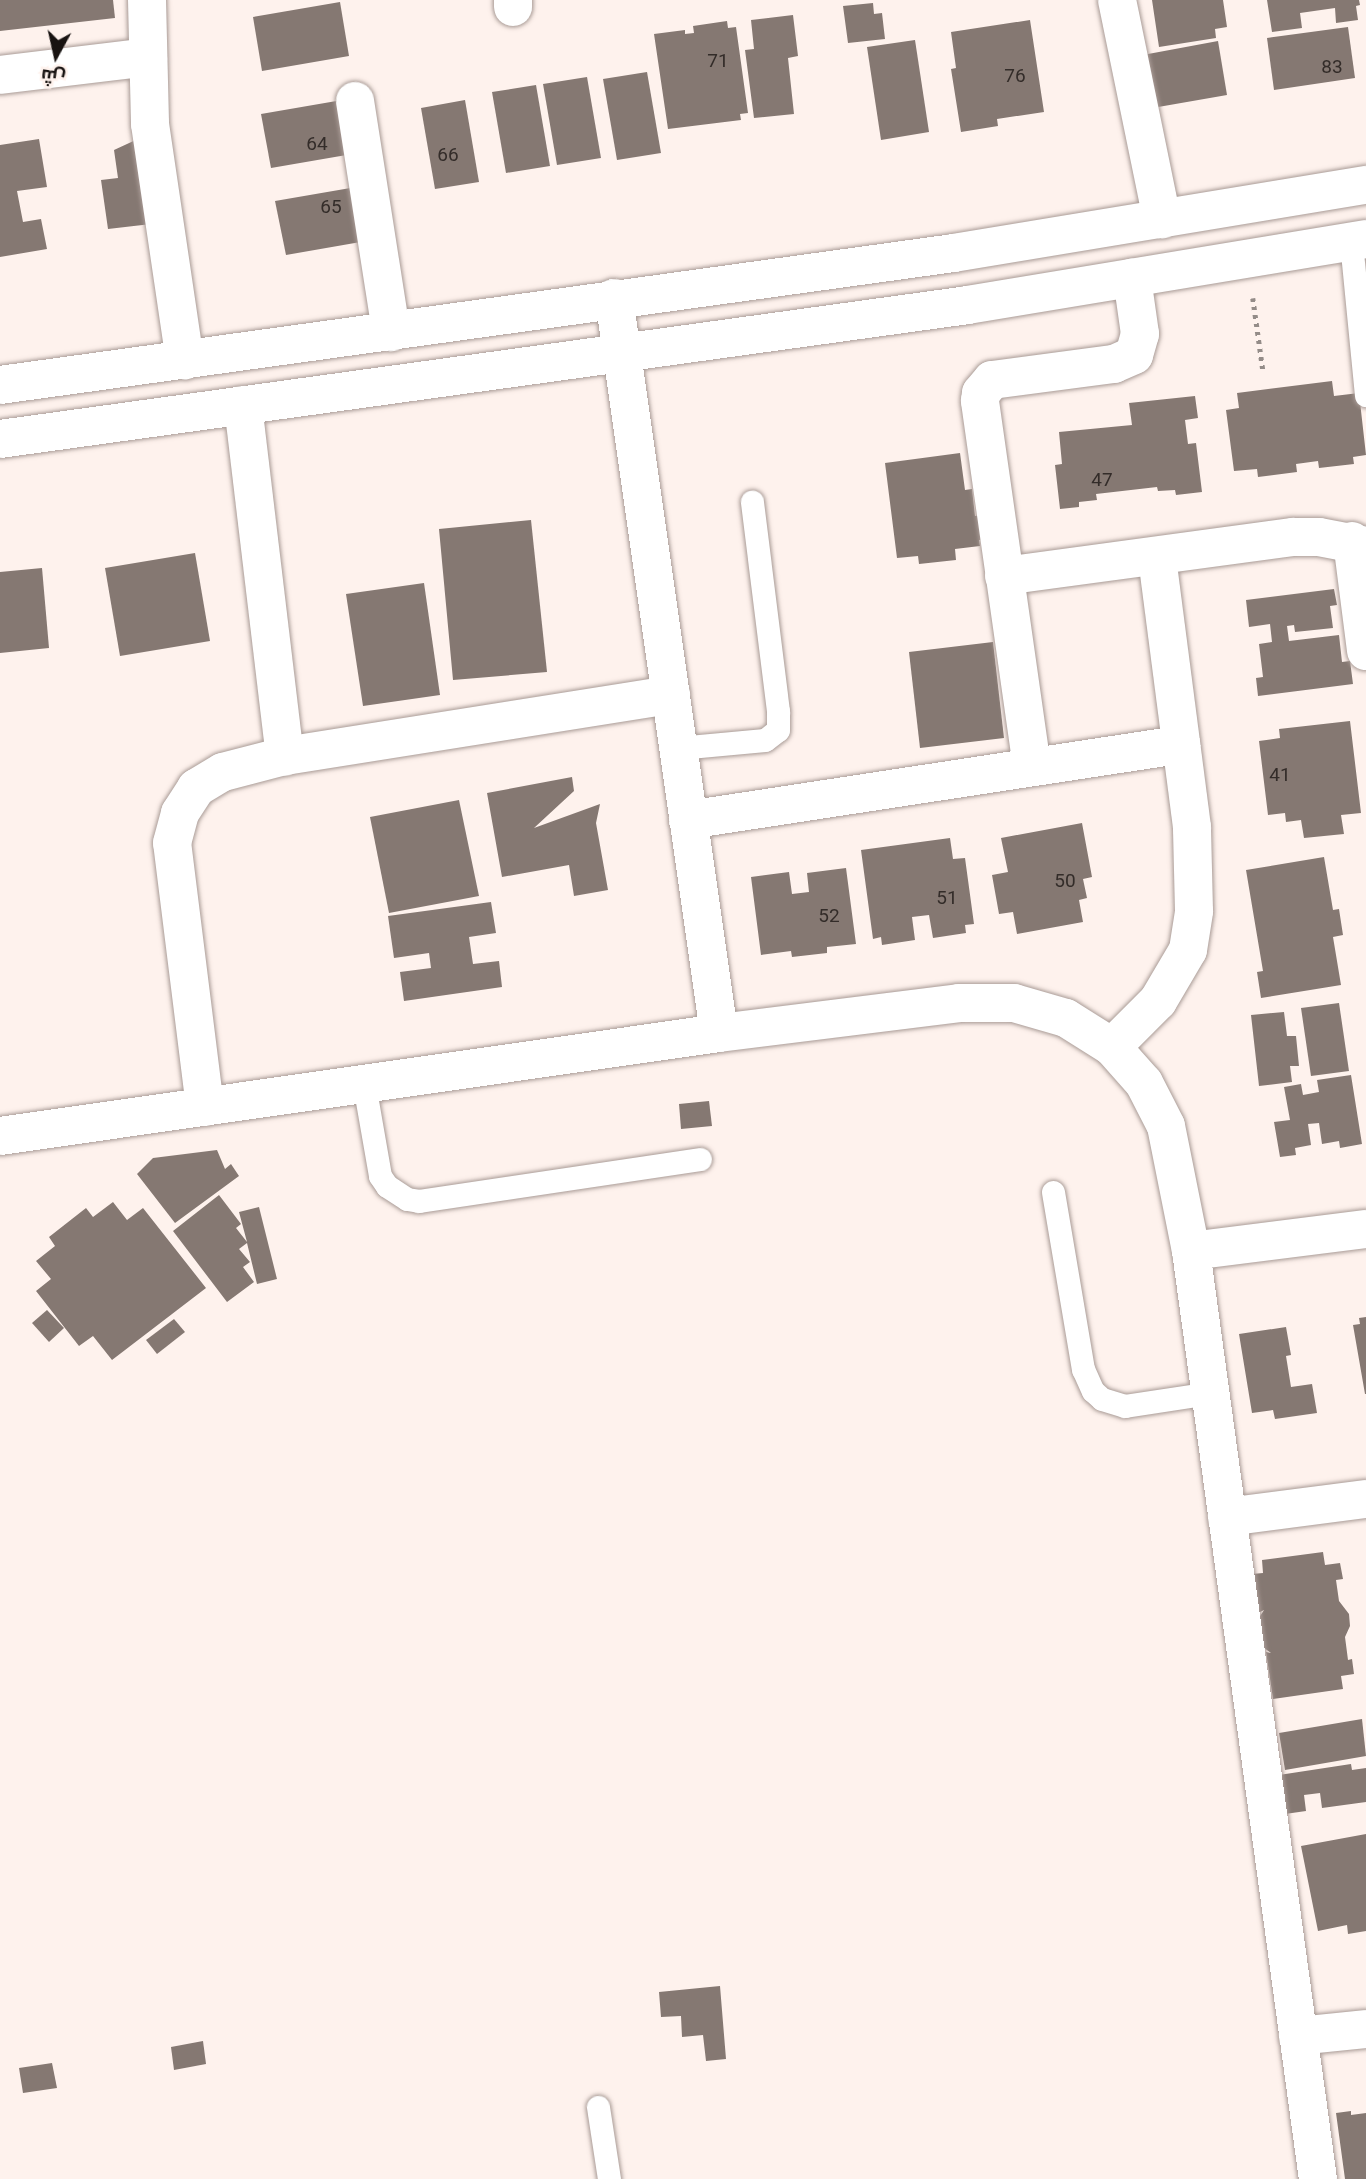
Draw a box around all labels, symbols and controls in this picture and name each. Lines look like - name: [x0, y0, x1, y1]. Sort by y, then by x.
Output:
- north arrow: [21, 21, 91, 91]
- house number: 71: [707, 50, 729, 72]
- house number: 83: [1321, 56, 1343, 78]
- text: ش: [39, 64, 67, 90]
- house number: 76: [1004, 65, 1026, 87]
- house number: 64: [306, 133, 328, 155]
- house number: 66: [437, 144, 459, 166]
- house number: 65: [320, 196, 342, 218]
- house number: 47: [1091, 469, 1113, 491]
- house number: 41: [1269, 764, 1291, 786]
- house number: 50: [1054, 870, 1076, 892]
- house number: 51: [936, 887, 958, 909]
- house number: 52: [818, 905, 840, 927]

